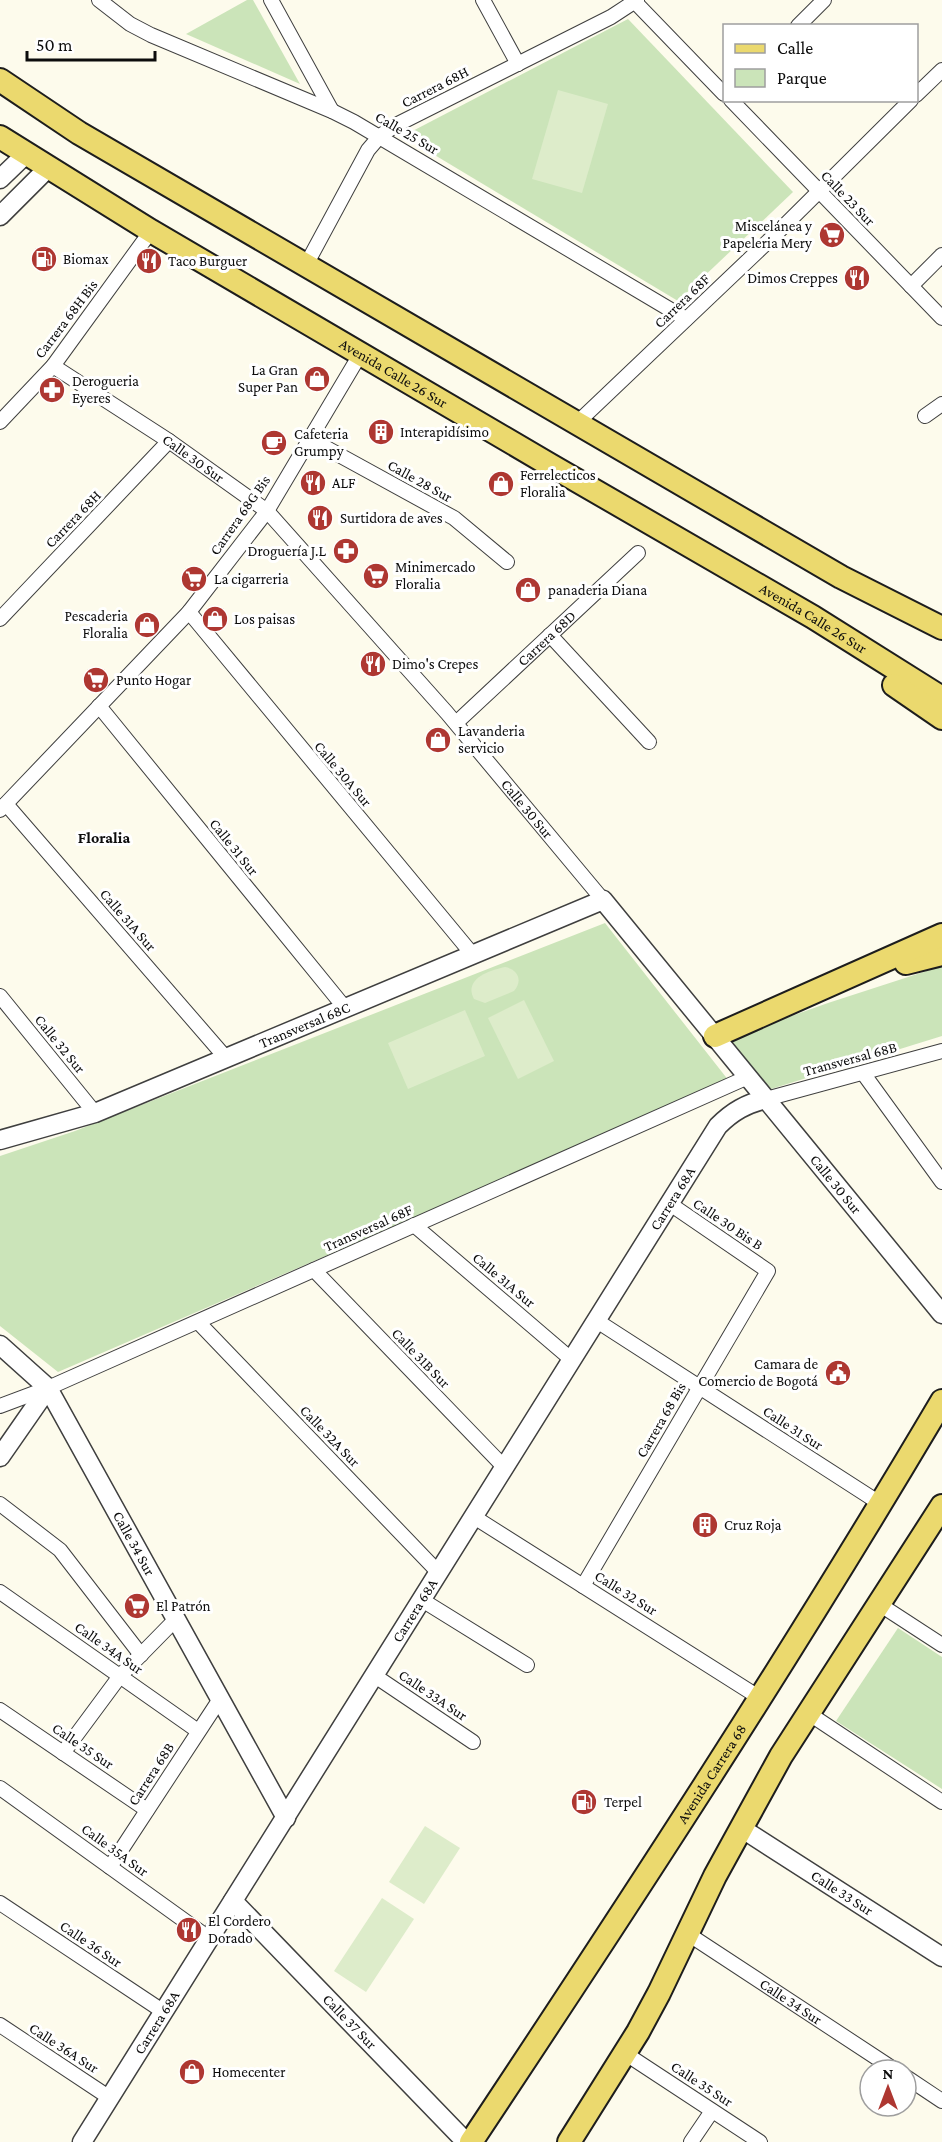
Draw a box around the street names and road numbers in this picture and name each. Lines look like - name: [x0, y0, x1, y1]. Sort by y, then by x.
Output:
- street label: Carrera 68H: [399, 63, 471, 111]
- street label: Calle 25 Sur: [373, 108, 442, 158]
- street label: Calle 23 Sur: [818, 167, 879, 229]
- street label: Carrera 68F: [651, 270, 713, 331]
- street label: Carrera 68H Bis: [31, 277, 101, 361]
- street label: Avenida Calle 26 Sur: [337, 335, 451, 411]
- street label: Calle 30 Sur: [160, 431, 228, 486]
- street label: Calle 28 Sur: [385, 457, 456, 506]
- street label: Carrera 68G Bis: [207, 472, 273, 558]
- street label: Carrera 68H: [42, 487, 104, 551]
- street label: Avenida Calle 26 Sur: [757, 580, 870, 657]
- street label: Carrera 68D: [514, 608, 579, 669]
- street label: Calle 30A Sur: [311, 738, 375, 810]
- street label: Calle 30 Sur: [498, 776, 557, 842]
- street label: Calle 31 Sur: [206, 815, 262, 879]
- street label: Calle 31A Sur: [97, 886, 160, 955]
- street label: Transversal 68C: [257, 999, 352, 1051]
- street label: Calle 32 Sur: [32, 1012, 89, 1077]
- street label: Transversal 68B: [802, 1039, 898, 1079]
- street label: Calle 30 Sur: [807, 1151, 865, 1218]
- street label: Carrera 68A: [647, 1164, 699, 1233]
- street label: Calle 30 Bis B: [690, 1195, 766, 1253]
- street label: Transversal 68F: [321, 1201, 415, 1255]
- street label: Calle 31A Sur: [469, 1249, 539, 1311]
- street label: Calle 31B Sur: [389, 1325, 454, 1392]
- street label: Carrera 68 Bis: [633, 1380, 689, 1460]
- street label: Calle 32A Sur: [297, 1402, 364, 1470]
- street label: Calle 31 Sur: [760, 1403, 827, 1454]
- street label: Calle 34 Sur: [110, 1508, 158, 1579]
- street label: Calle 32 Sur: [592, 1568, 661, 1619]
- street label: Carrera 68A: [389, 1576, 441, 1645]
- street label: Calle 34A Sur: [72, 1619, 147, 1678]
- street label: Calle 33A Sur: [396, 1666, 471, 1724]
- street label: Calle 35 Sur: [49, 1720, 117, 1773]
- street label: Avenida Carrera 68: [674, 1721, 749, 1826]
- street label: Carrera 68B: [125, 1740, 177, 1808]
- street label: Calle 35A Sur: [78, 1820, 152, 1880]
- street label: Calle 33 Sur: [808, 1867, 876, 1919]
- street label: Calle 36 Sur: [57, 1918, 125, 1971]
- street label: Calle 34 Sur: [757, 1975, 825, 2028]
- street label: Carrera 68A: [131, 1987, 183, 2057]
- street label: Calle 37 Sur: [320, 1991, 380, 2053]
- street label: Calle 36A Sur: [26, 2020, 102, 2077]
- street label: Calle 35 Sur: [668, 2058, 736, 2110]

